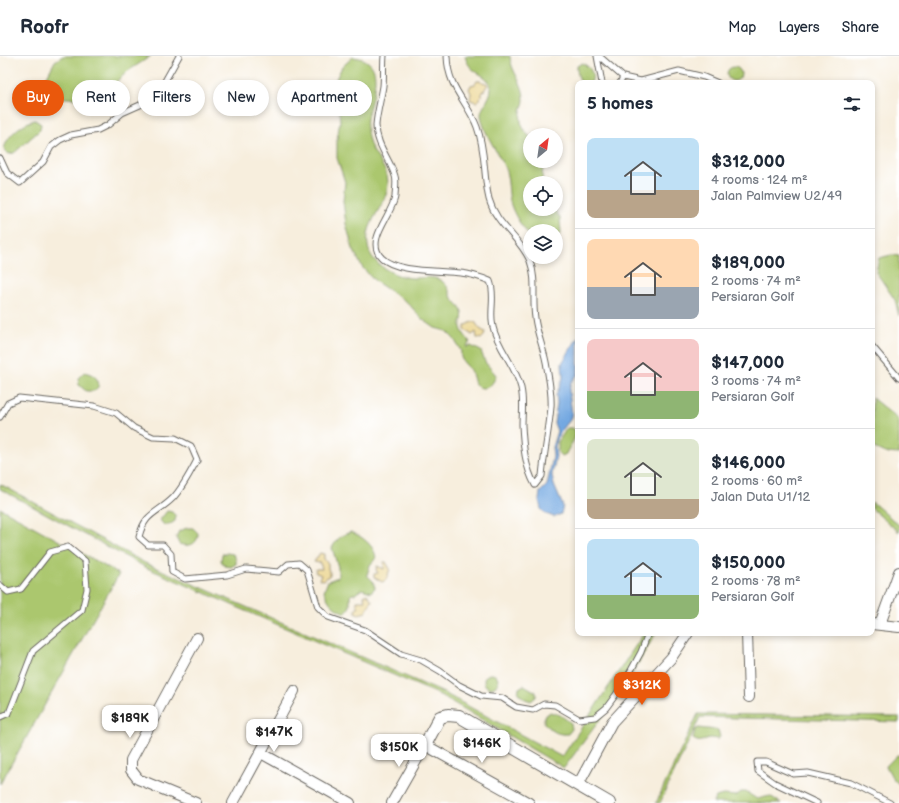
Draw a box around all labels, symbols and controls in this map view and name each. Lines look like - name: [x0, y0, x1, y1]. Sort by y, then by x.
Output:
- text: Roofr: [20, 16, 69, 39]
- text: Map: [728, 19, 756, 36]
- text: Layers: [778, 19, 820, 36]
- text: Share: [842, 19, 879, 36]
- chip: Buy: [12, 80, 64, 116]
- chip: Rent: [72, 80, 130, 116]
- chip: Filters: [138, 80, 205, 116]
- chip: New: [213, 80, 269, 116]
- chip: Apartment: [277, 80, 372, 116]
- icon: filters: [841, 93, 863, 115]
- text: 5 homes: [587, 94, 653, 114]
- north arrow: [523, 128, 563, 168]
- map controls: [523, 128, 563, 264]
- text: $312,000: [711, 152, 785, 172]
- icon: home: [619, 154, 667, 202]
- text: 4 rooms · 124 m²: [711, 172, 808, 188]
- button: locate: [523, 176, 563, 216]
- text: Jalan Palmview U2/49: [711, 188, 842, 204]
- button: layers: [523, 224, 563, 264]
- text: $189,000: [711, 253, 785, 273]
- icon: home: [619, 255, 667, 303]
- text: 2 rooms · 74 m²: [711, 273, 801, 289]
- text: Persiaran Golf: [711, 289, 795, 305]
- text: $147,000: [711, 353, 784, 373]
- icon: home: [619, 355, 667, 403]
- text: 3 rooms · 74 m²: [711, 373, 801, 389]
- text: Persiaran Golf: [711, 389, 795, 405]
- text: $146,000: [711, 453, 785, 473]
- icon: home: [619, 455, 667, 503]
- text: 2 rooms · 60 m²: [711, 473, 803, 489]
- text: Jalan Duta U1/12: [711, 489, 810, 505]
- text: $150,000: [711, 553, 785, 573]
- icon: home: [619, 555, 667, 603]
- text: 2 rooms · 78 m²: [711, 573, 801, 589]
- text: Persiaran Golf: [711, 589, 795, 605]
- pin: $312K: [614, 672, 670, 706]
- text: $312K: [623, 677, 661, 693]
- pin: $189K: [102, 705, 158, 739]
- text: $189K: [111, 710, 149, 726]
- pin: $147K: [246, 719, 302, 753]
- text: $147K: [255, 724, 293, 740]
- pin: $146K: [454, 730, 510, 764]
- pin: $150K: [371, 734, 427, 768]
- text: $146K: [463, 735, 501, 751]
- text: $150K: [380, 739, 418, 755]

